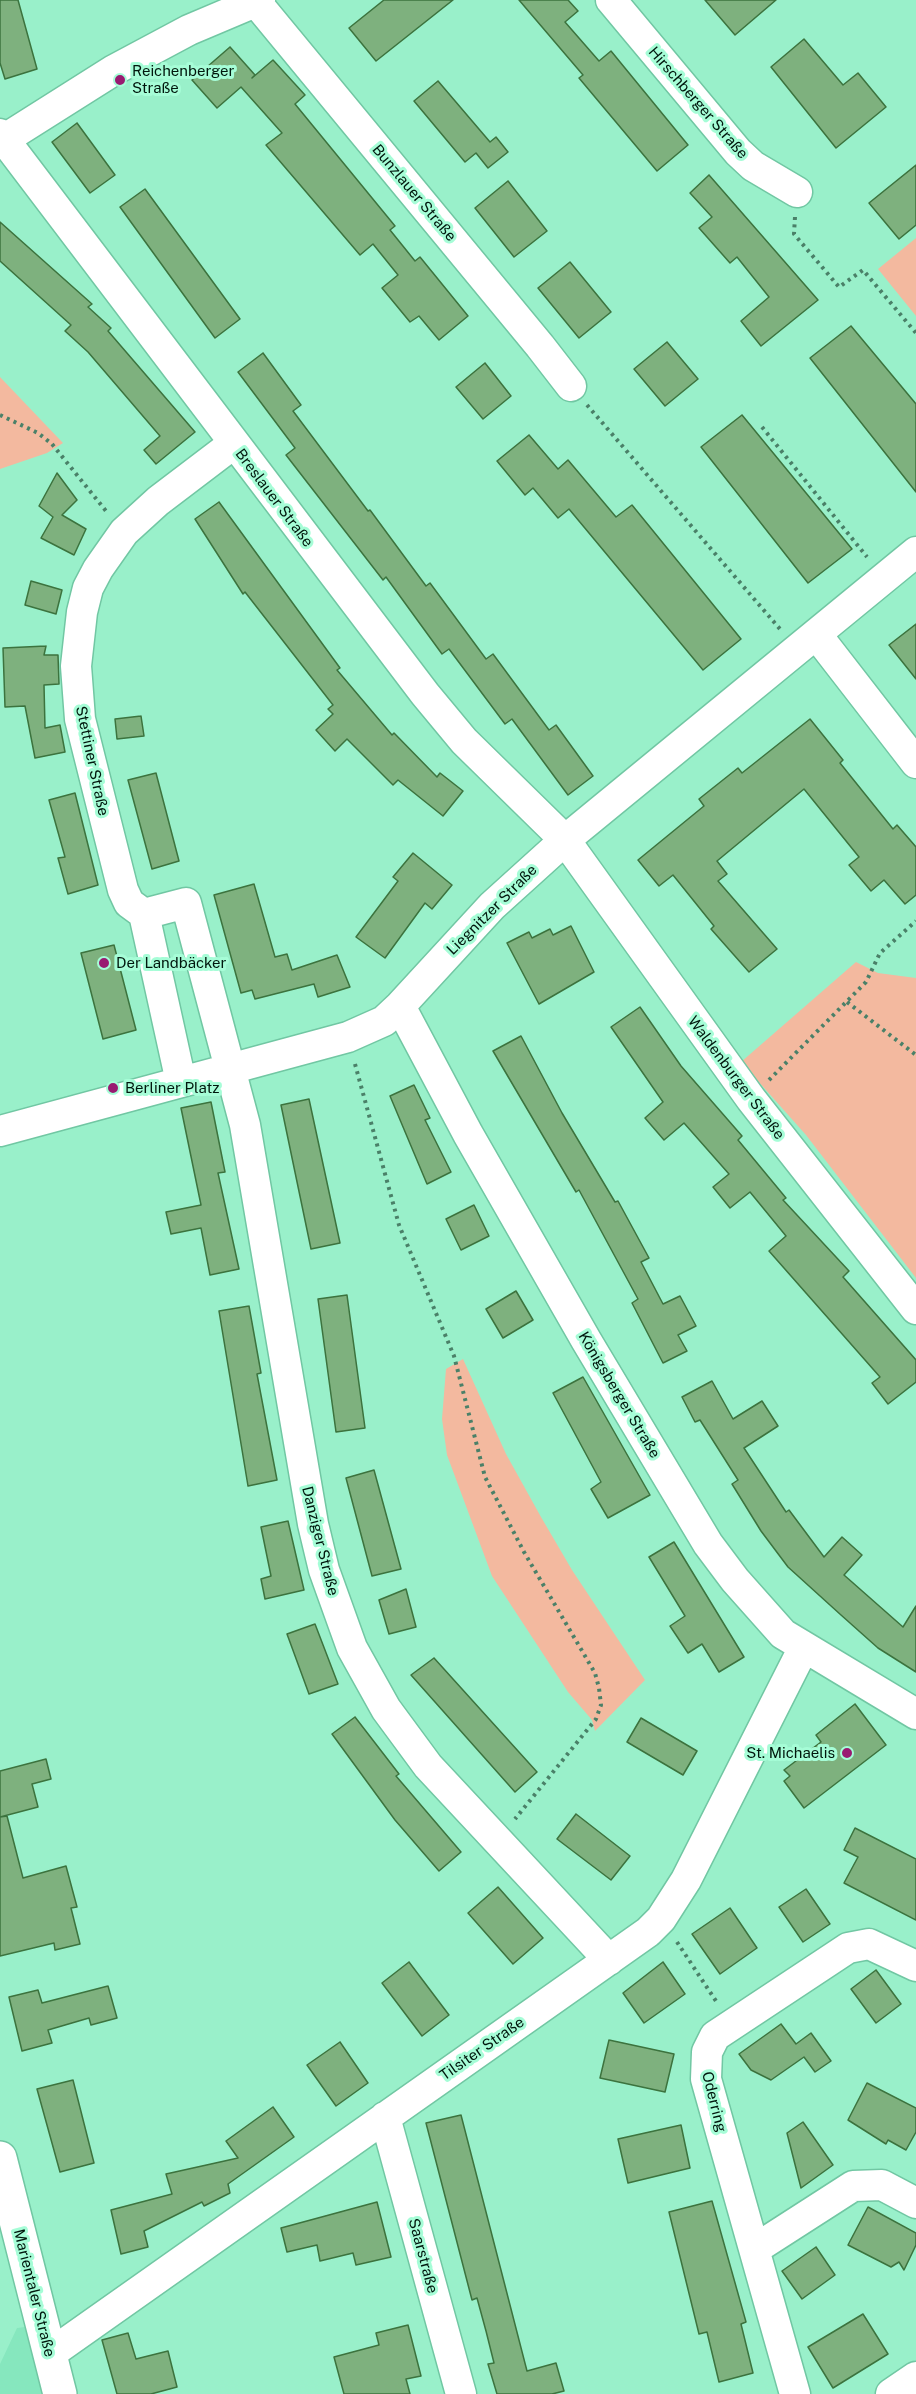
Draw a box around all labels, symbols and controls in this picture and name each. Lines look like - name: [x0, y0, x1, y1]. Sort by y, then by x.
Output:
- street label: Hirschberger Straße: [645, 43, 751, 163]
- place label: Reichenberger Straße: [132, 62, 234, 97]
- marker: Reichenberger Straße: [113, 73, 127, 87]
- street label: Bunzlauer Straße: [368, 141, 460, 245]
- street label: Breslauer Straße: [231, 445, 317, 551]
- street label: Stettiner Straße: [72, 704, 112, 818]
- street label: Liegnitzer Straße: [443, 861, 541, 959]
- place label: Der Landbäcker: [116, 954, 226, 972]
- marker: Der Landbäcker: [97, 956, 111, 970]
- street label: Waldenburger Straße: [684, 1013, 788, 1143]
- place label: Berliner Platz: [125, 1079, 219, 1097]
- marker: Berliner Platz: [106, 1081, 120, 1095]
- street label: Königsberger Straße: [574, 1329, 664, 1461]
- street label: Danziger Straße: [298, 1484, 342, 1598]
- place label: St. Michaelis: [746, 1744, 835, 1762]
- marker: St. Michaelis: [840, 1746, 854, 1760]
- street label: Tilsiter Straße: [436, 2013, 528, 2085]
- street label: Oderring: [698, 2070, 730, 2134]
- street label: Saarstraße: [404, 2217, 442, 2295]
- street label: Marientaler Straße: [9, 2227, 59, 2359]

